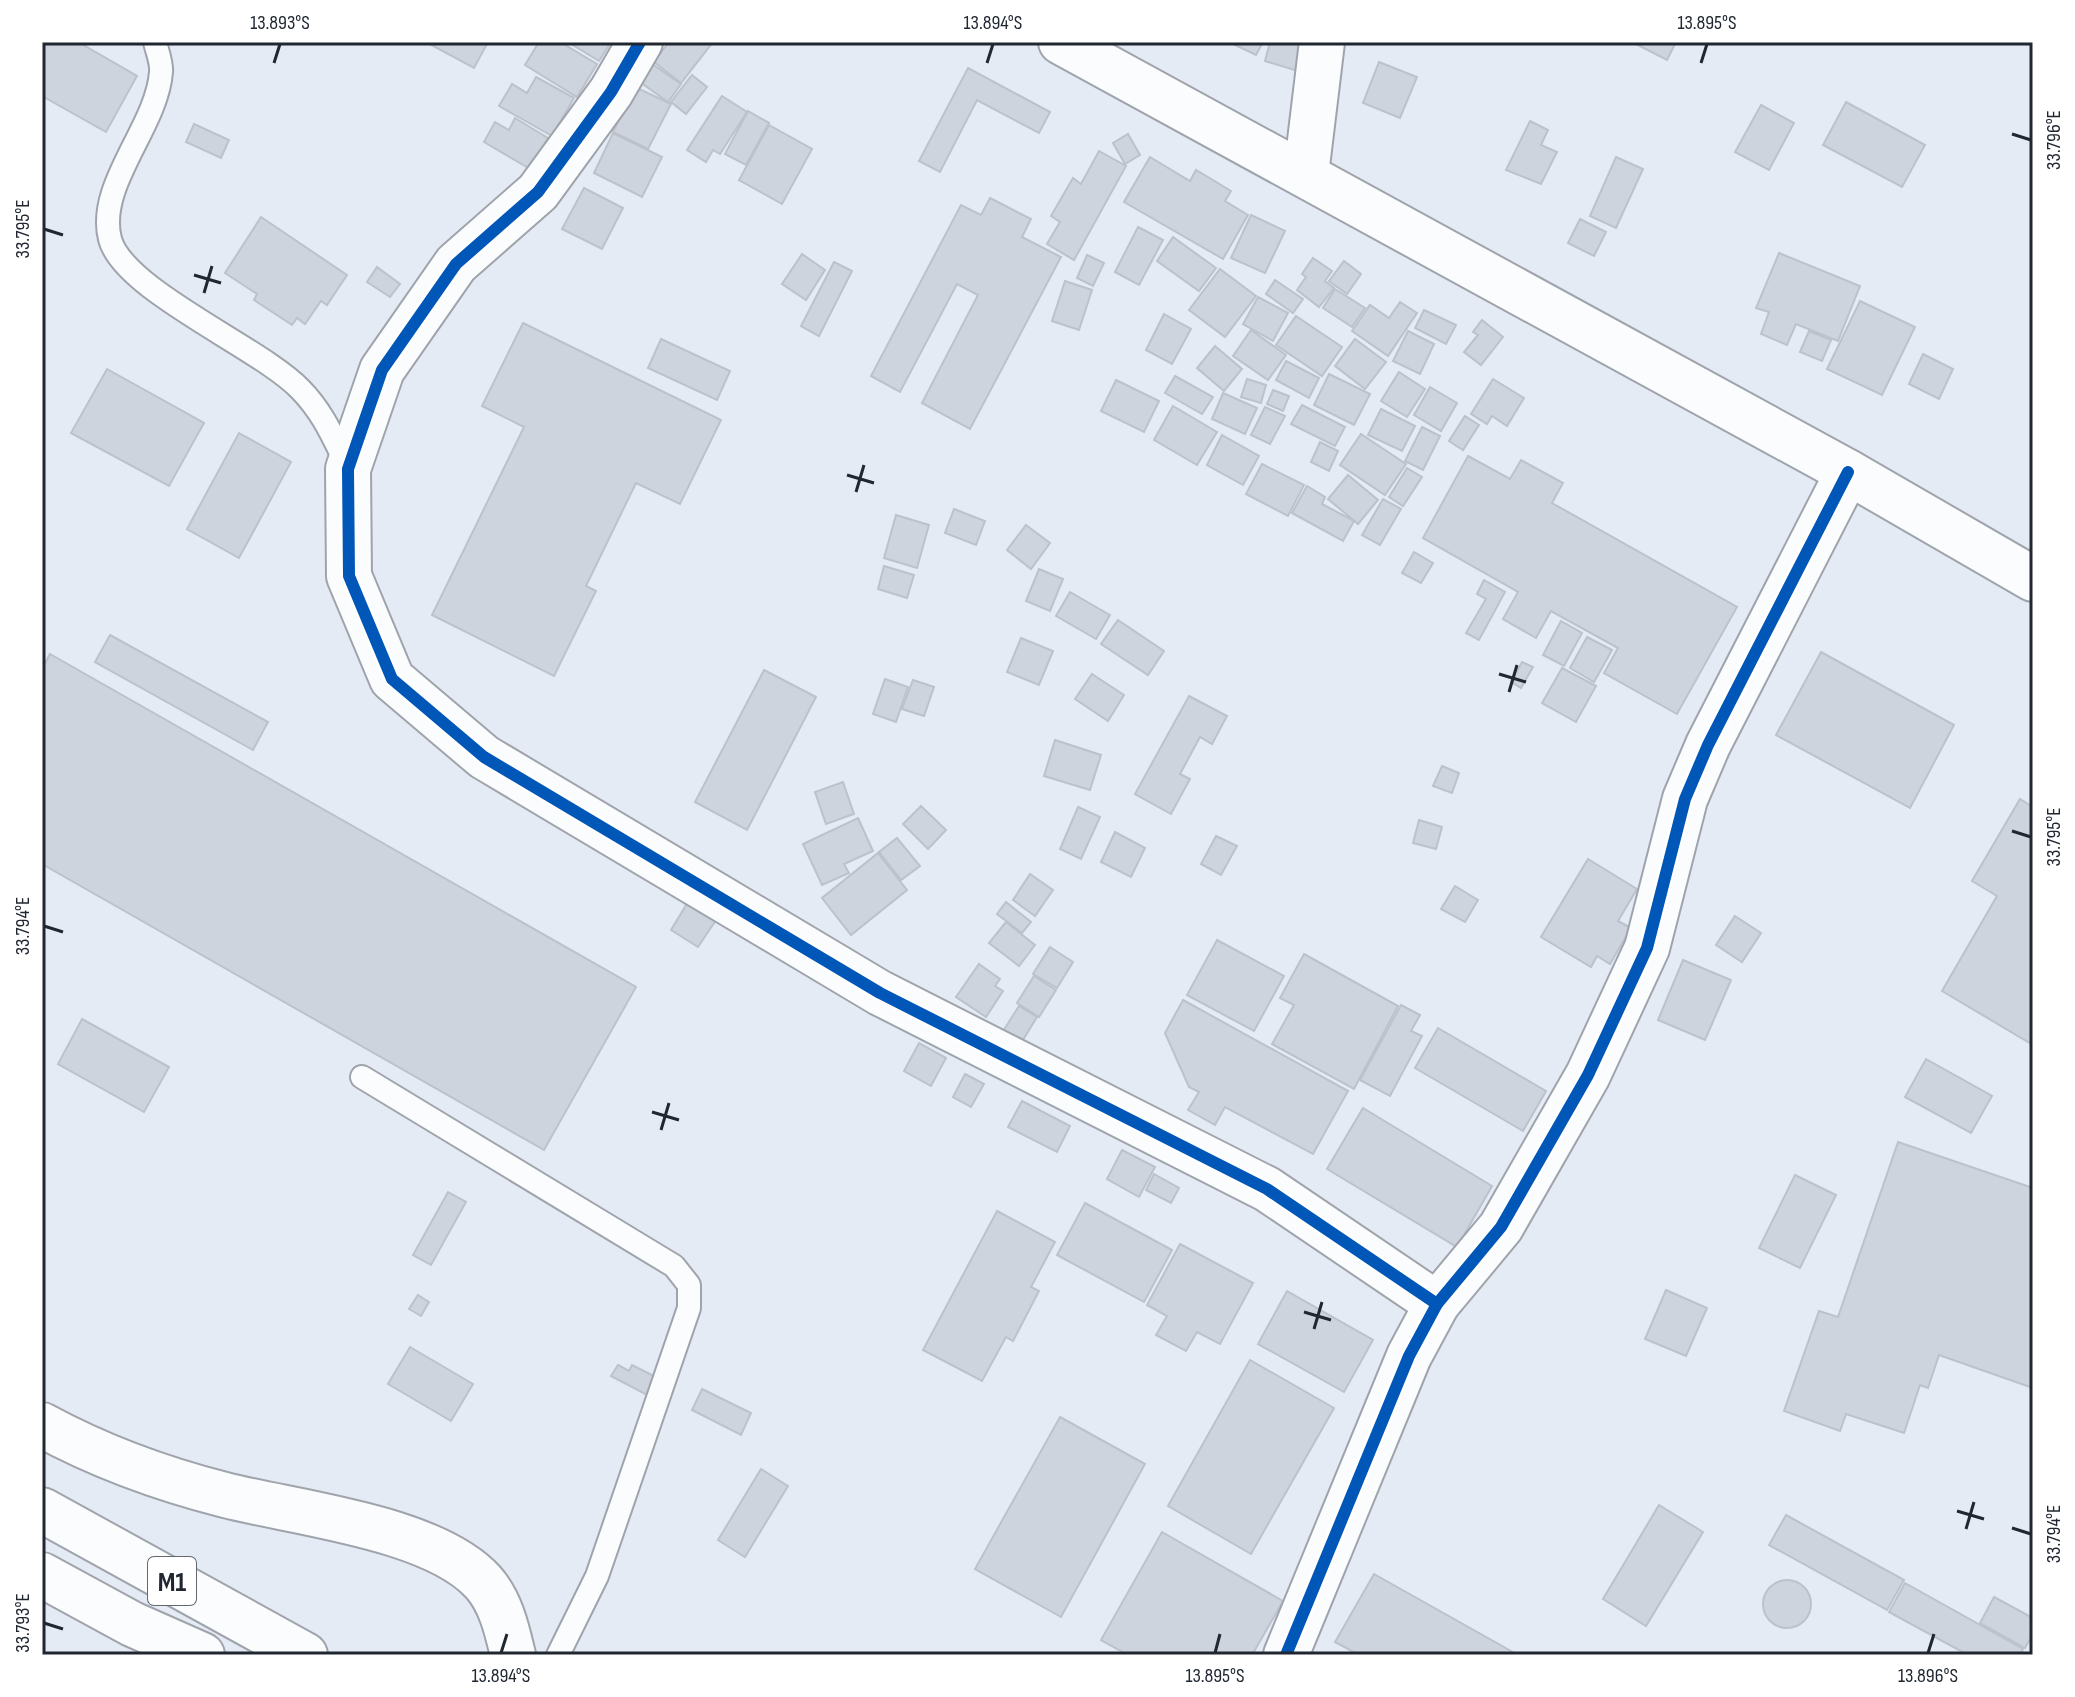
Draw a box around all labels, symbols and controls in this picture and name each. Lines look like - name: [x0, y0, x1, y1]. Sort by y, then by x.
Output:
- text: 13.893°S: [250, 11, 310, 35]
- text: 13.894°S: [964, 11, 1022, 35]
- text: 13.895°S: [1677, 11, 1737, 35]
- text: 33.796°E: [2042, 110, 2066, 170]
- text: 33.795°E: [11, 200, 35, 259]
- text: 33.795°E: [2042, 808, 2066, 867]
- text: 33.794°E: [11, 897, 35, 955]
- text: 33.794°E: [2042, 1505, 2066, 1563]
- road number: M1: [148, 1557, 196, 1605]
- text: 33.793°E: [11, 1593, 35, 1653]
- text: 13.894°S: [472, 1664, 530, 1688]
- text: 13.895°S: [1185, 1664, 1245, 1688]
- text: 13.896°S: [1898, 1664, 1958, 1688]

